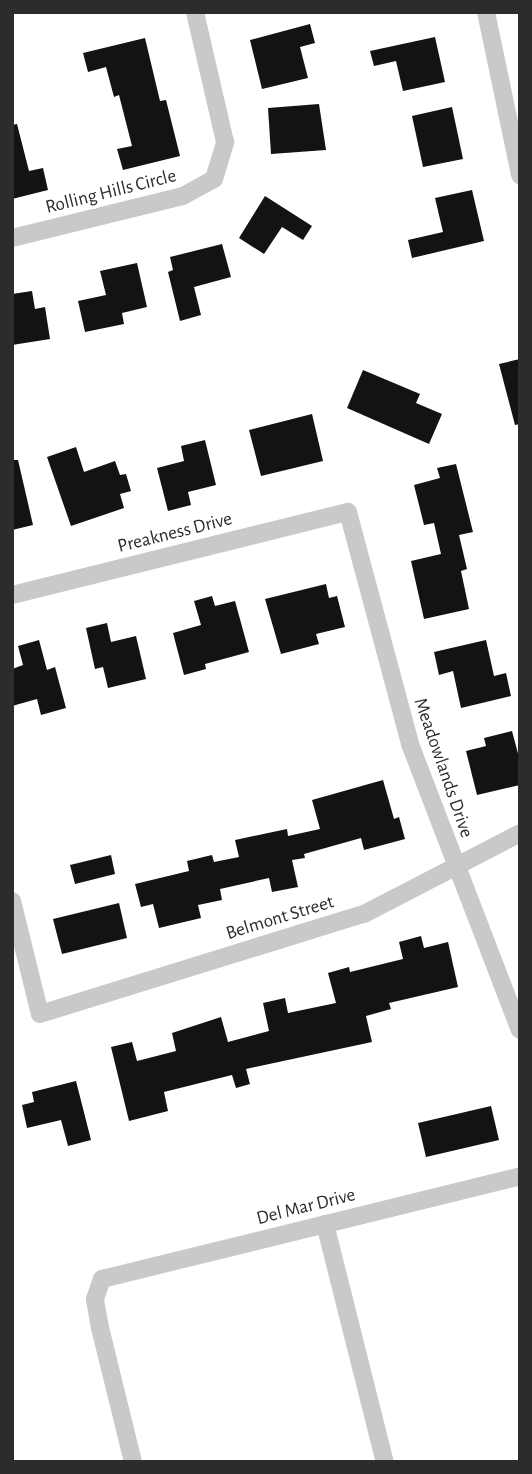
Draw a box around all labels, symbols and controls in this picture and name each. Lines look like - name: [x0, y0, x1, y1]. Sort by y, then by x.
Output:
- street label: Rolling Hills Circle: [43, 165, 179, 219]
- street label: Preakness Drive: [115, 508, 235, 558]
- street label: Meadowlands Drive: [408, 695, 478, 841]
- street label: Belmont Street: [223, 891, 337, 945]
- street label: Del Mar Drive: [254, 1184, 358, 1230]

